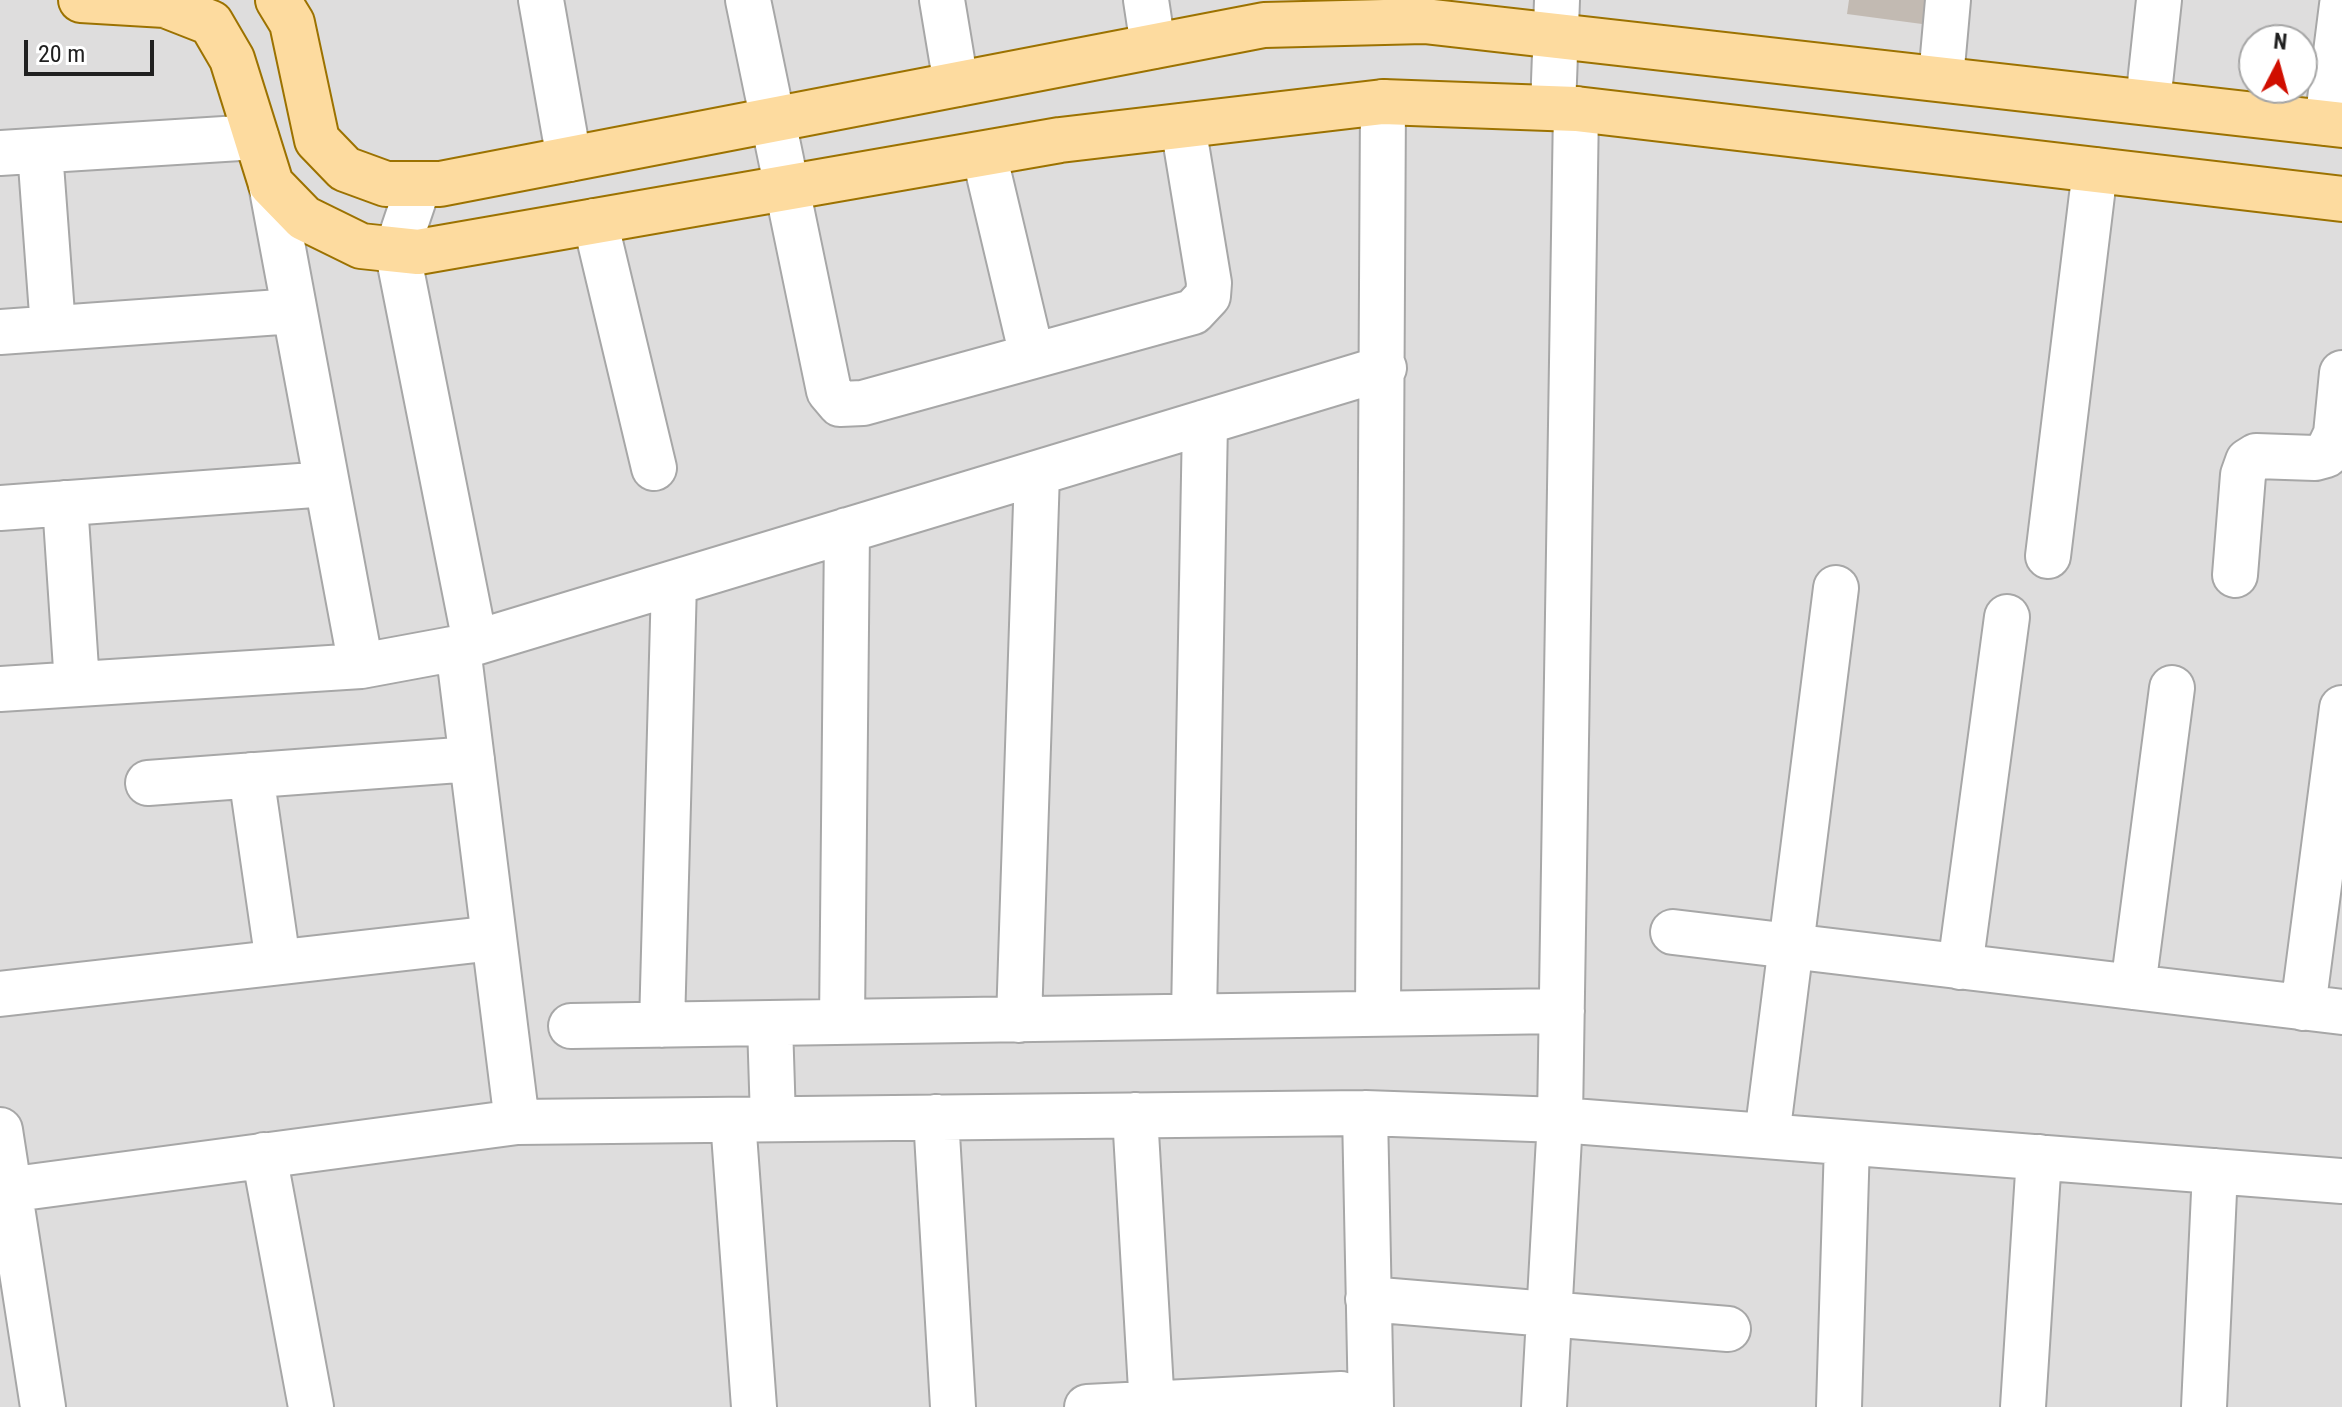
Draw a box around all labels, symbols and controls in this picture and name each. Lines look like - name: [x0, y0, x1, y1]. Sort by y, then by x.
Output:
- scale bar: [28, 24, 158, 74]
- north arrow: [2238, 24, 2318, 104]
- text: N: [2272, 28, 2288, 55]
- text: 20 m: [38, 40, 85, 68]

